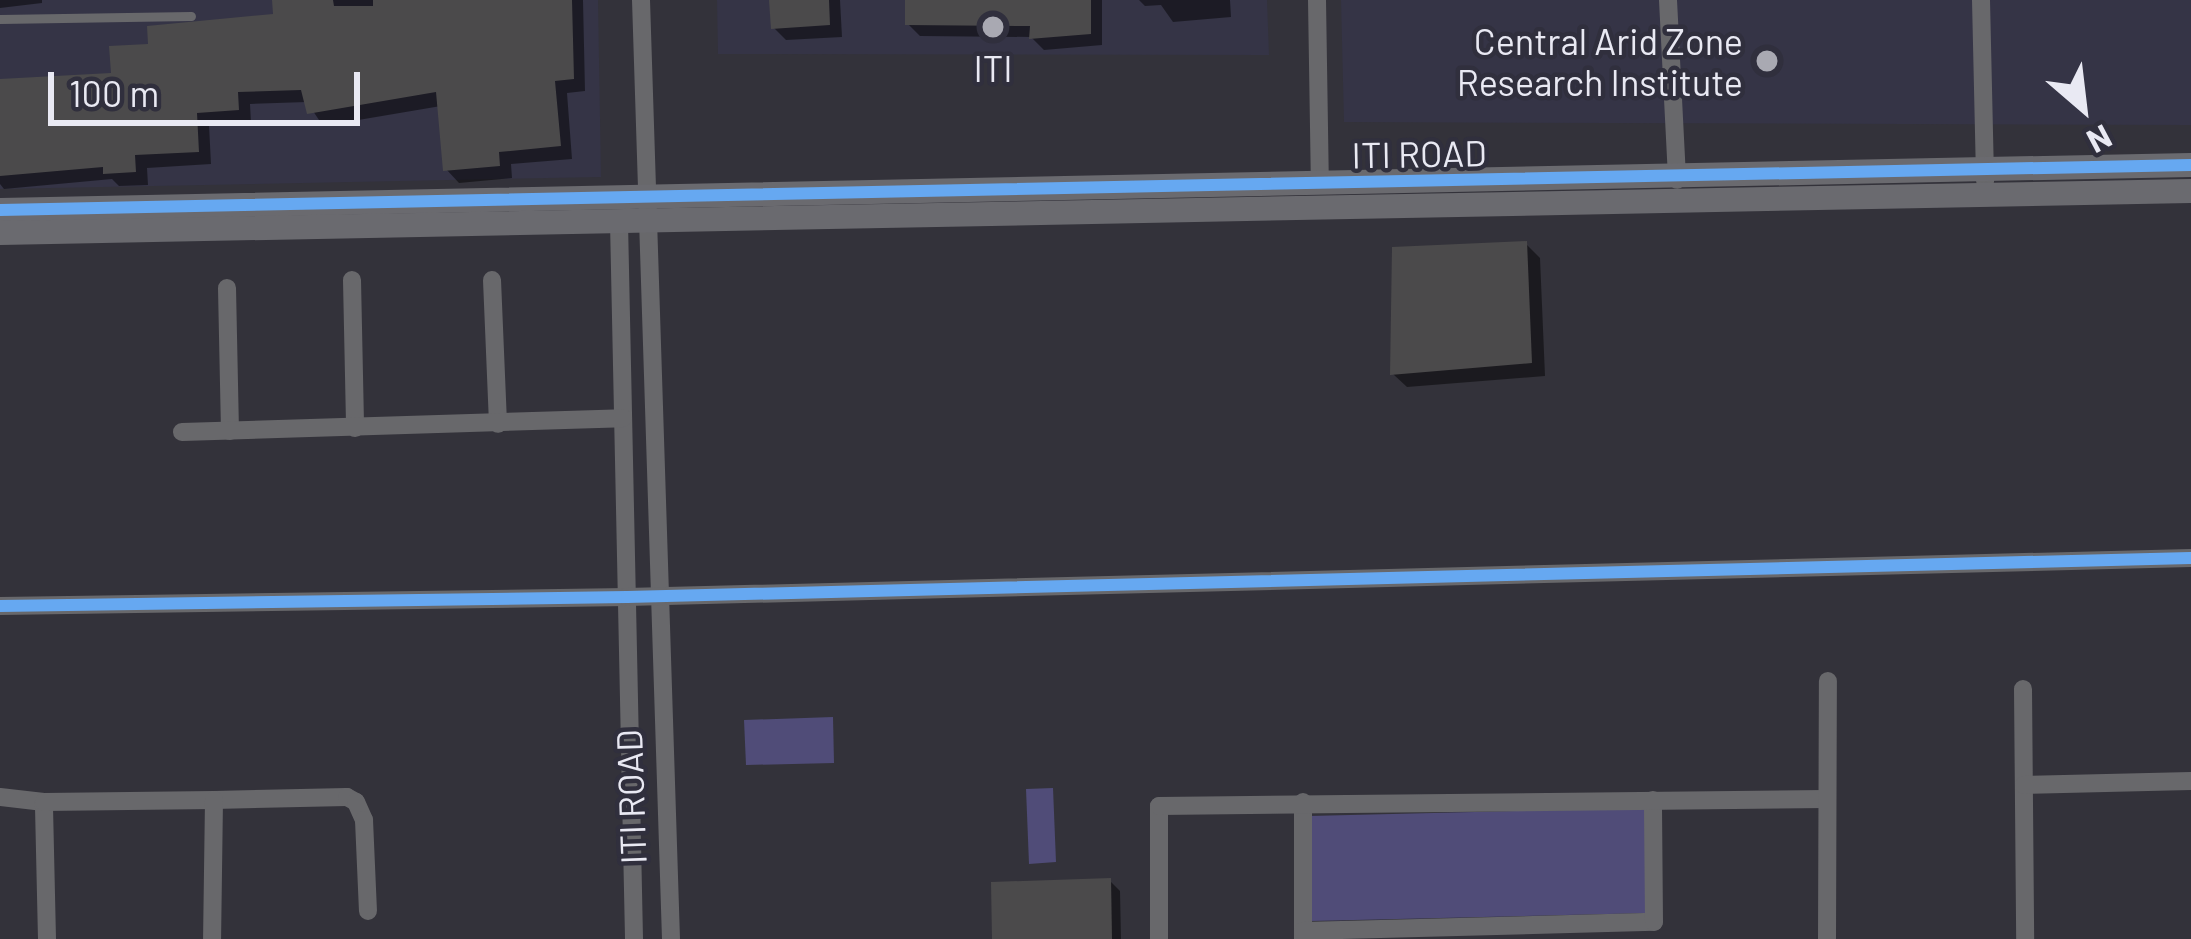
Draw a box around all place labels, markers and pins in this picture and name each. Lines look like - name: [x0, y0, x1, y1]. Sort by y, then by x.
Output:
- marker: ITI: [980, 14, 1006, 40]
- place label: Central Arid Zone Research Institute: [1457, 18, 1743, 103]
- place label: ITI: [973, 46, 1013, 90]
- marker: Central Arid Zone Research Institute: [1754, 48, 1780, 74]

